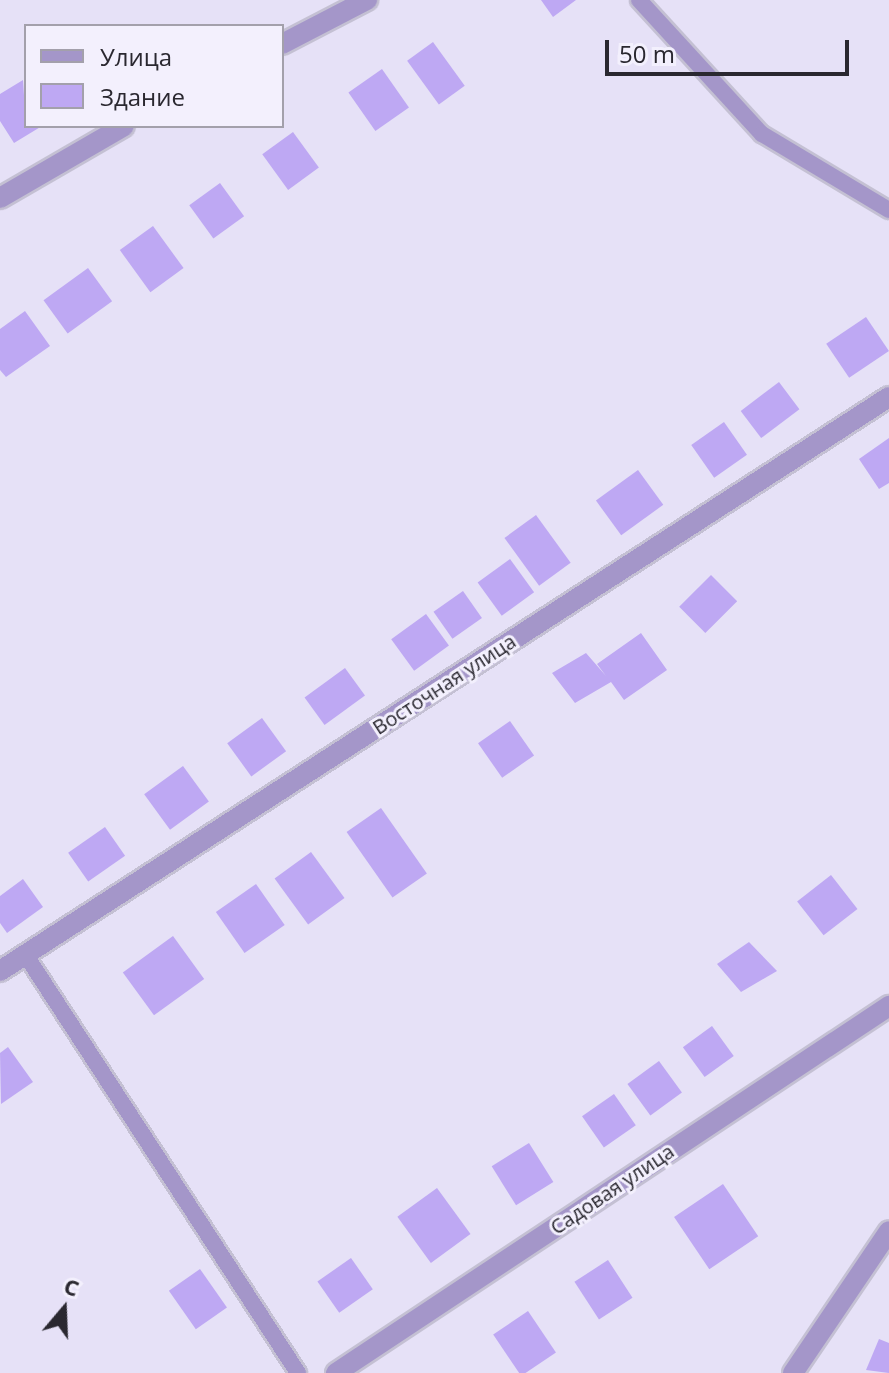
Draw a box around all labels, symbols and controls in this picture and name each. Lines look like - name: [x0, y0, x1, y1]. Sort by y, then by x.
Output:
- legend: [24, 24, 284, 128]
- scale bar: [609, 24, 853, 74]
- text: 50 m: [619, 37, 675, 70]
- text: Улица: [100, 40, 172, 73]
- text: Здание: [100, 80, 185, 113]
- street label: Восточная улица: [368, 629, 520, 739]
- street label: Садовая улица: [546, 1139, 678, 1239]
- north arrow: [24, 1269, 104, 1349]
- text: С: [60, 1270, 83, 1303]

